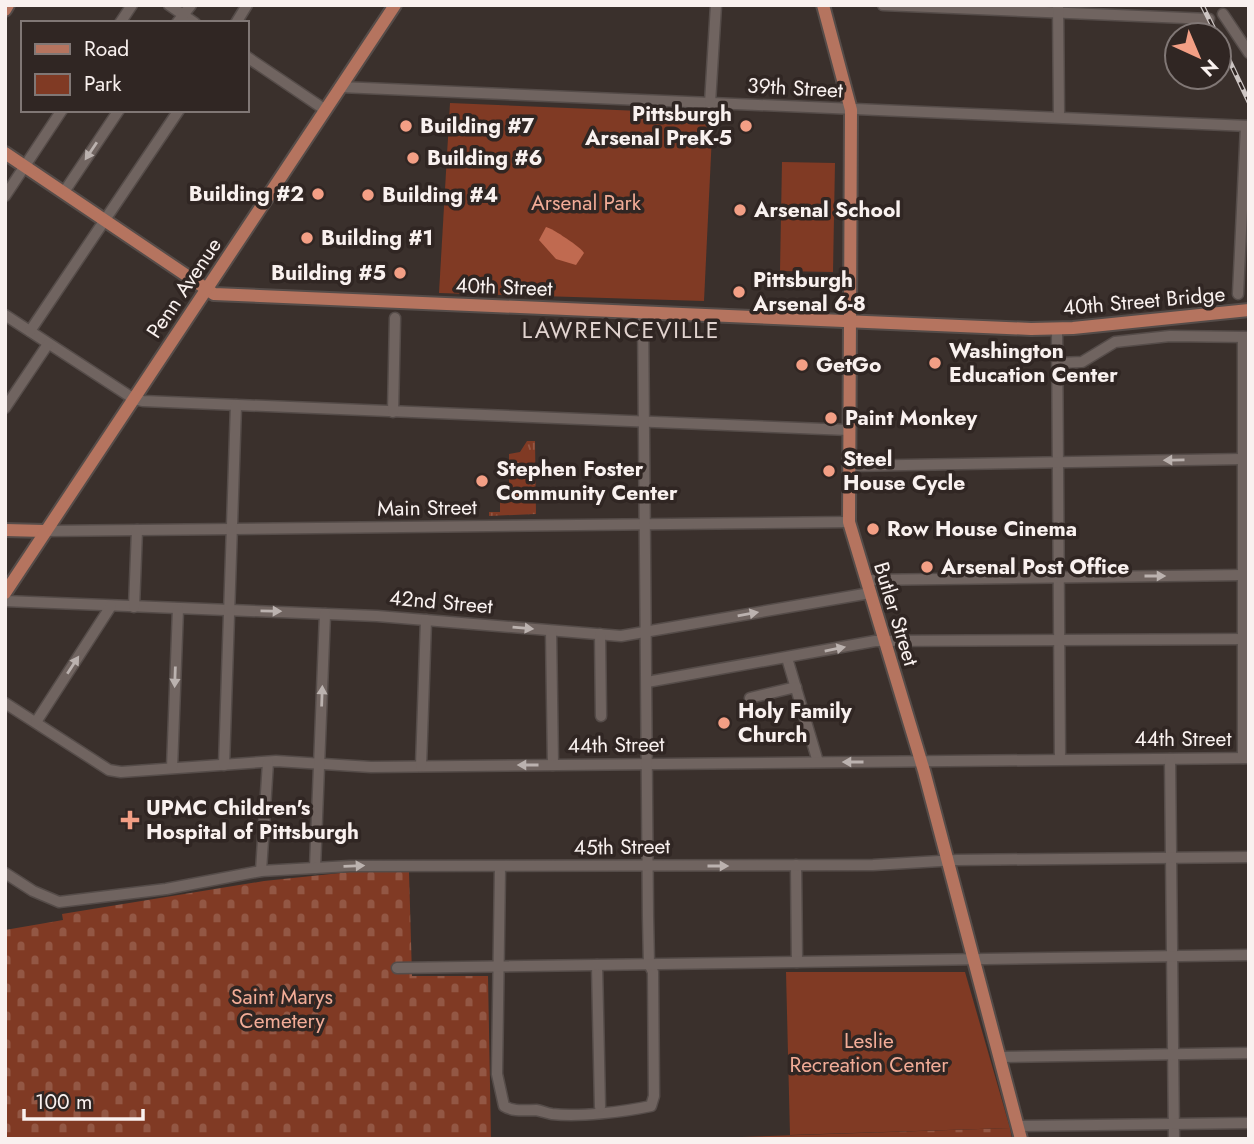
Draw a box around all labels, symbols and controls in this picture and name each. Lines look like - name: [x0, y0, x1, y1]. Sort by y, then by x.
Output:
- legend: [21, 21, 248, 112]
- north arrow: [1163, 21, 1233, 91]
- text: Road: [84, 34, 129, 64]
- text: N: [1195, 53, 1224, 83]
- text: Park: [84, 69, 122, 99]
- street label: 39th Street: [746, 71, 844, 105]
- place label: Pittsburgh Arsenal PreK-5: [584, 99, 732, 153]
- place label: Building #7: [420, 111, 534, 141]
- marker: Building #7: [398, 118, 414, 134]
- marker: Pittsburgh Arsenal PreK-5: [738, 118, 754, 134]
- one-way arrow: [84, 142, 98, 160]
- place label: Building #6: [427, 143, 542, 173]
- marker: Building #6: [405, 150, 421, 166]
- place label: Building #2: [189, 179, 304, 209]
- place label: Building #4: [382, 180, 498, 210]
- marker: Building #2: [310, 186, 326, 202]
- marker: Building #4: [360, 187, 376, 203]
- park label: Arsenal Park: [531, 188, 642, 218]
- place label: Arsenal School: [753, 195, 901, 225]
- marker: Arsenal School: [732, 202, 748, 218]
- place label: Building #1: [321, 223, 433, 253]
- marker: Building #1: [299, 230, 315, 246]
- street label: Penn Avenue: [139, 232, 229, 344]
- place label: Building #5: [271, 258, 386, 288]
- marker: Building #5: [392, 265, 408, 281]
- place label: Pittsburgh Arsenal 6-8: [752, 265, 866, 319]
- street label: 40th Street: [455, 270, 553, 304]
- street label: 40th Street Bridge: [1062, 279, 1227, 323]
- marker: Pittsburgh Arsenal 6-8: [731, 284, 747, 300]
- district label: LAWRENCEVILLE: [522, 313, 720, 347]
- place label: Washington Education Center: [949, 336, 1118, 390]
- place label: GetGo: [816, 350, 881, 380]
- marker: Washington Education Center: [927, 355, 943, 371]
- marker: GetGo: [794, 357, 810, 373]
- place label: Paint Monkey: [845, 403, 978, 433]
- marker: Paint Monkey: [823, 410, 839, 426]
- place label: Steel House Cycle: [843, 444, 965, 498]
- place label: Stephen Foster Community Center: [496, 454, 678, 508]
- one-way arrow: [1163, 454, 1185, 466]
- marker: Steel House Cycle: [821, 463, 837, 479]
- marker: Stephen Foster Community Center: [474, 473, 490, 489]
- street label: Main Street: [377, 492, 477, 524]
- place label: Row House Cinema: [887, 514, 1077, 544]
- marker: Row House Cinema: [865, 521, 881, 537]
- place label: Arsenal Post Office: [940, 552, 1129, 582]
- street label: Butler Street: [866, 558, 926, 670]
- marker: Arsenal Post Office: [919, 559, 935, 575]
- one-way arrow: [1144, 570, 1166, 582]
- street label: 42nd Street: [388, 583, 494, 621]
- one-way arrow: [261, 606, 283, 617]
- one-way arrow: [737, 608, 759, 619]
- one-way arrow: [512, 623, 534, 634]
- one-way arrow: [824, 643, 846, 654]
- one-way arrow: [66, 656, 80, 674]
- one-way arrow: [170, 666, 181, 688]
- one-way arrow: [317, 685, 328, 707]
- place label: Holy Family Church: [738, 696, 853, 750]
- marker: Holy Family Church: [716, 715, 732, 731]
- street label: 44th Street: [1135, 724, 1231, 754]
- street label: 44th Street: [567, 729, 665, 761]
- one-way arrow: [842, 756, 864, 768]
- one-way arrow: [516, 759, 538, 771]
- place label: UPMC Children's Hospital of Pittsburgh: [146, 793, 359, 847]
- marker: UPMC Children's Hospital of Pittsburgh: [120, 810, 140, 830]
- street label: 45th Street: [573, 831, 671, 863]
- one-way arrow: [707, 860, 729, 871]
- one-way arrow: [343, 861, 365, 872]
- park label: Saint Marys Cemetery: [231, 982, 333, 1036]
- park label: Leslie Recreation Center: [790, 1026, 949, 1080]
- scale bar: [24, 1078, 144, 1122]
- text: 100 m: [35, 1087, 92, 1117]

